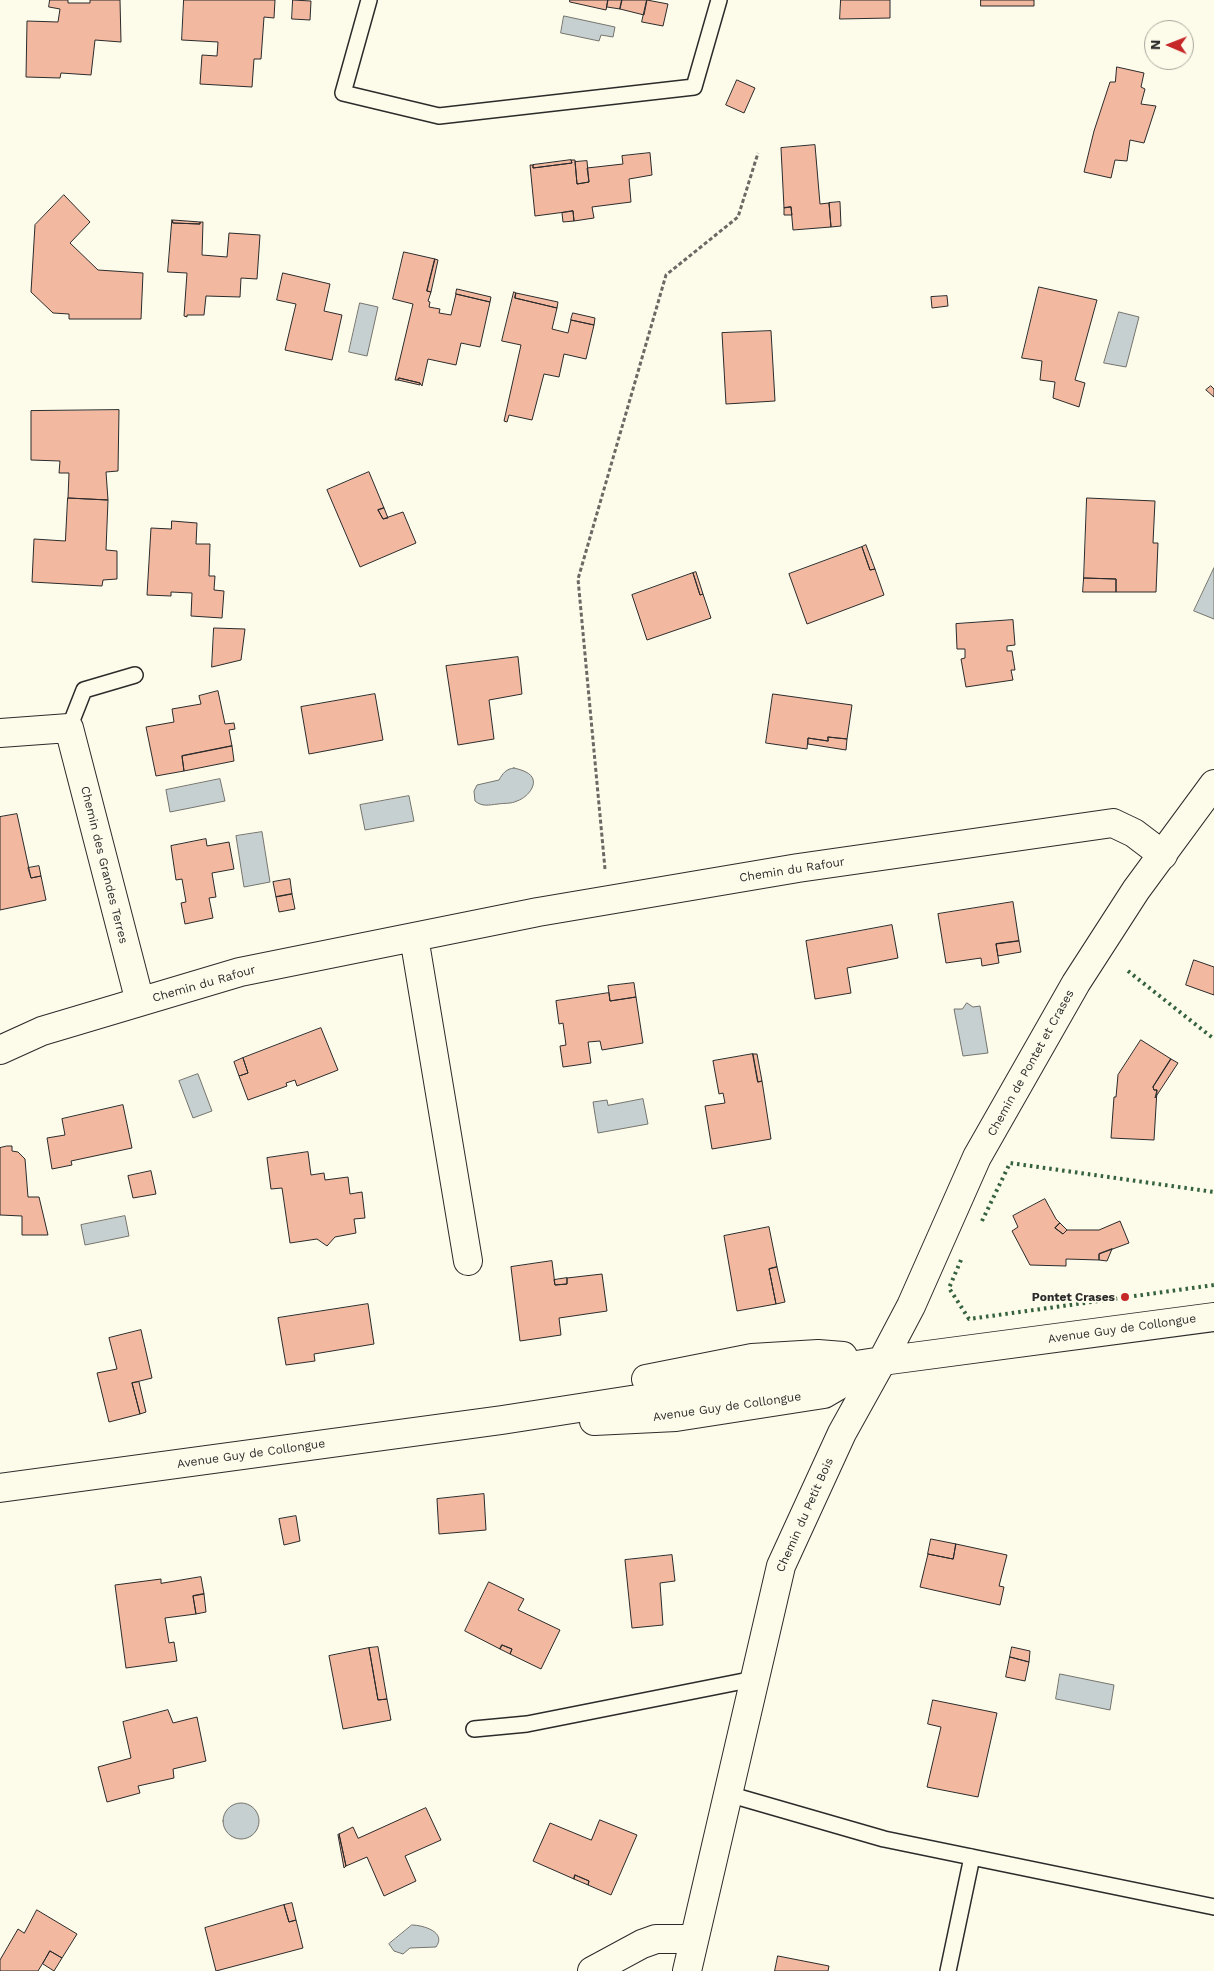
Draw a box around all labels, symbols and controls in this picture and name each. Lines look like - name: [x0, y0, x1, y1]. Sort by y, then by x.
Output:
- north arrow: [1144, 20, 1194, 70]
- text: N: [1147, 39, 1163, 50]
- street label: Chemin des Grandes Terres: [77, 785, 131, 945]
- street label: Chemin du Rafour: [738, 855, 846, 885]
- street label: Chemin du Rafour: [151, 962, 257, 1006]
- street label: Chemin de Pontet et Crases: [985, 987, 1077, 1139]
- place label: Pontet Crases: [1032, 1290, 1115, 1304]
- marker: Pontet Crases: [1119, 1291, 1131, 1303]
- street label: Avenue Guy de Collongue: [1047, 1311, 1197, 1347]
- street label: Avenue Guy de Collongue: [652, 1389, 802, 1425]
- street label: Avenue Guy de Collongue: [176, 1436, 326, 1472]
- street label: Chemin du Petit Bois: [773, 1456, 837, 1574]

